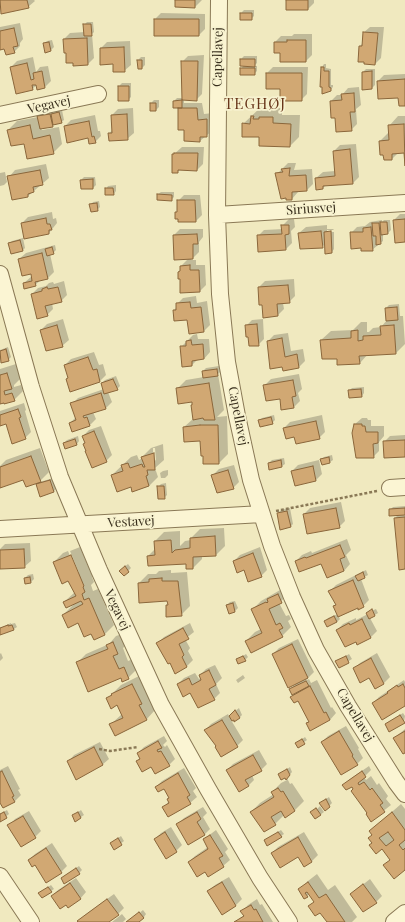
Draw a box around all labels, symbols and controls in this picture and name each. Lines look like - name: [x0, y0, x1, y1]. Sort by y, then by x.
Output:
- street label: Capellavej: [210, 27, 226, 87]
- street label: Vegavej: [26, 93, 72, 117]
- district label: TEGHØJ: [224, 95, 286, 113]
- street label: Siriusvej: [285, 199, 337, 219]
- street label: Capellavej: [225, 385, 251, 447]
- street label: Vestavej: [107, 513, 155, 531]
- street label: Vegavej: [101, 587, 133, 633]
- street label: Capellavej: [333, 685, 377, 745]

